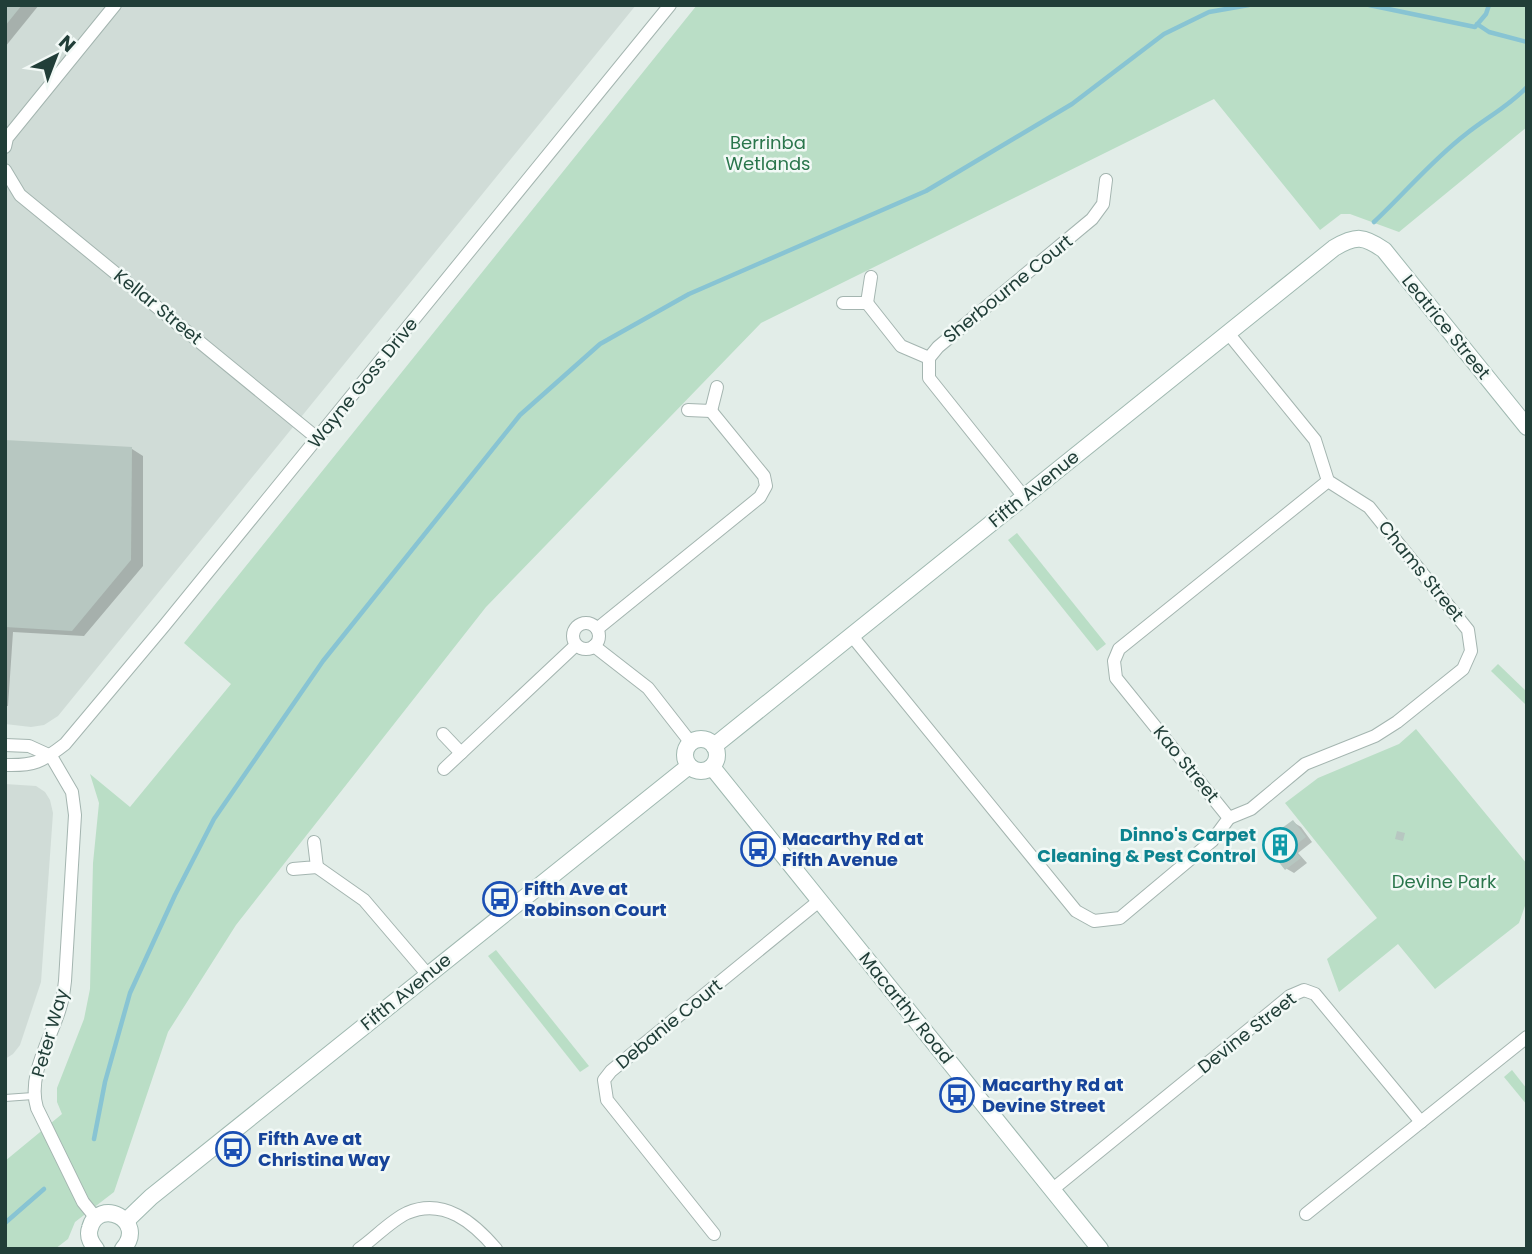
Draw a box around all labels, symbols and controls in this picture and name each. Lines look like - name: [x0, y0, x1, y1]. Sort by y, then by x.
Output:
- north arrow: [21, 21, 91, 91]
- text: N: [53, 29, 81, 59]
- park label: Berrinba Wetlands: [726, 130, 810, 176]
- street label: Sherbourne Court: [938, 229, 1078, 349]
- street label: Kellar Street: [109, 263, 208, 350]
- street label: Leatrice Street: [1396, 269, 1497, 384]
- street label: Wayne Goss Drive: [302, 312, 423, 453]
- street label: Fifth Avenue: [983, 444, 1084, 533]
- street label: Chams Street: [1373, 515, 1470, 626]
- street label: Kao Street: [1148, 720, 1225, 807]
- place label: Dinno's Carpet Cleaning & Pest Control: [1037, 822, 1256, 868]
- place label: Macarthy Rd at Fifth Avenue: [782, 826, 924, 872]
- building icon: Dinno's Carpet Cleaning & Pest Control: [1261, 826, 1299, 864]
- bus stop icon: Macarthy Rd at Fifth Avenue: [739, 830, 777, 868]
- park label: Devine Park: [1392, 869, 1497, 894]
- place label: Fifth Ave at Robinson Court: [524, 876, 667, 922]
- bus stop icon: Fifth Ave at Robinson Court: [481, 880, 519, 918]
- street label: Macarthy Road: [853, 946, 959, 1069]
- street label: Fifth Avenue: [355, 947, 456, 1036]
- street label: Debanie Court: [610, 973, 727, 1074]
- street label: Peter Way: [25, 986, 74, 1080]
- street label: Devine Street: [1192, 986, 1301, 1079]
- place label: Macarthy Rd at Devine Street: [982, 1072, 1124, 1118]
- bus stop icon: Macarthy Rd at Devine Street: [938, 1076, 976, 1114]
- place label: Fifth Ave at Christina Way: [258, 1126, 391, 1172]
- bus stop icon: Fifth Ave at Christina Way: [214, 1130, 252, 1168]

